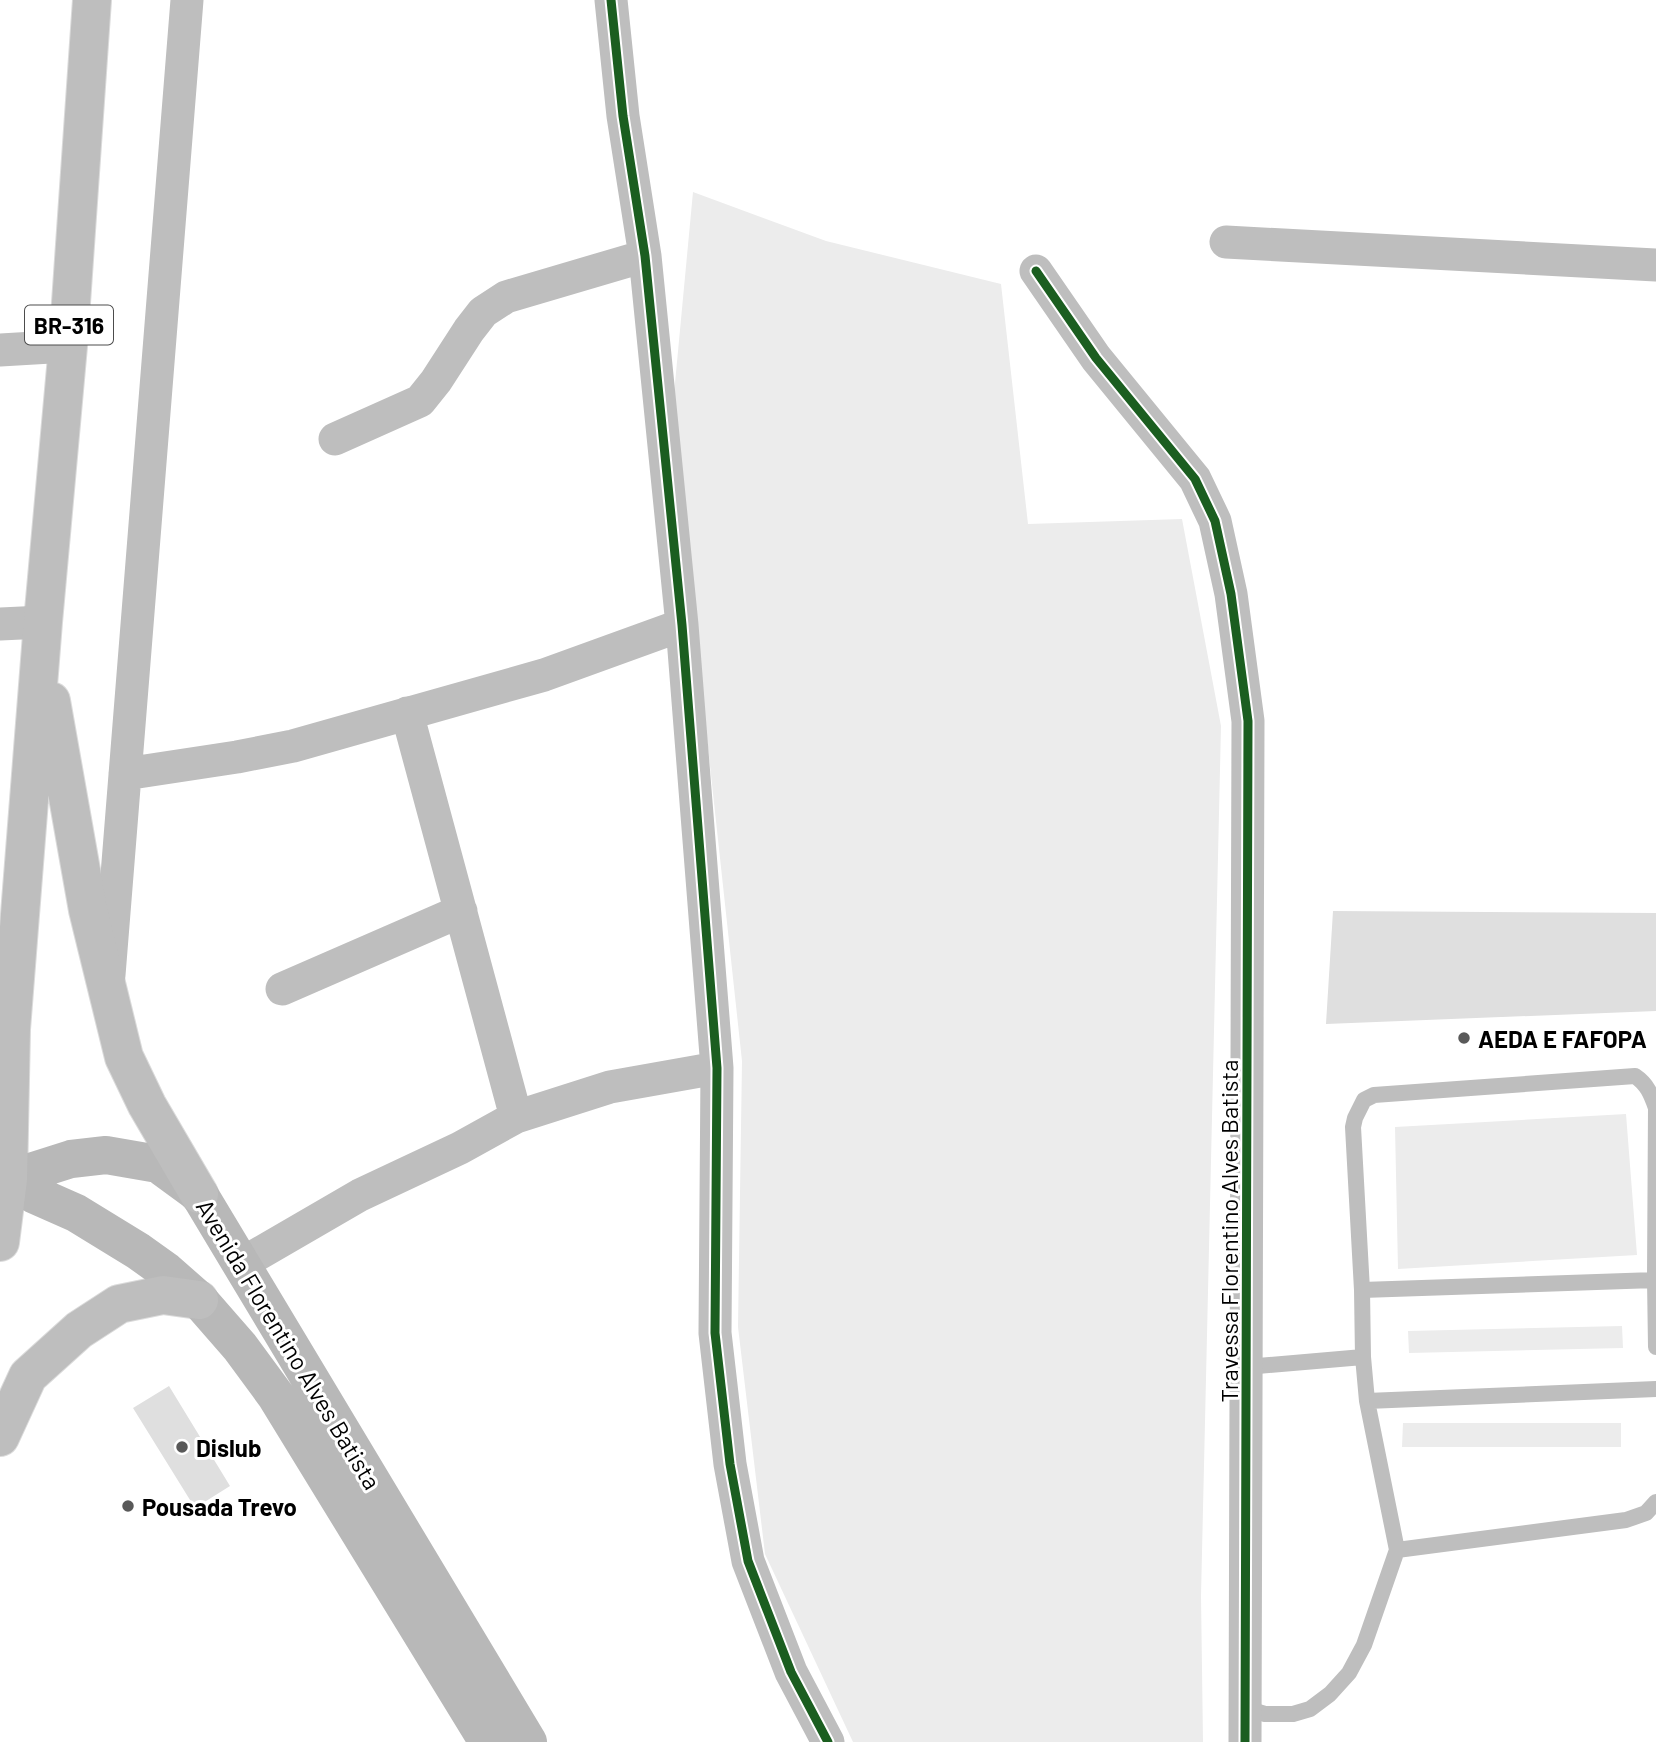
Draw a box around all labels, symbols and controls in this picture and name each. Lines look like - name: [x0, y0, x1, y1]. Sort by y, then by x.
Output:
- road number: BR-316: [25, 306, 113, 344]
- place label: AEDA E FAFOPA: [1478, 1024, 1647, 1053]
- marker: AEDA E FAFOPA: [1456, 1030, 1472, 1046]
- street label: Travessa Florentino Alves Batista: [1214, 1059, 1243, 1403]
- street label: Avenida Florentino Alves Batista: [191, 1194, 387, 1494]
- place label: Dislub: [196, 1433, 262, 1462]
- marker: Dislub: [174, 1439, 190, 1455]
- place label: Pousada Trevo: [142, 1492, 297, 1521]
- marker: Pousada Trevo: [120, 1498, 136, 1514]

